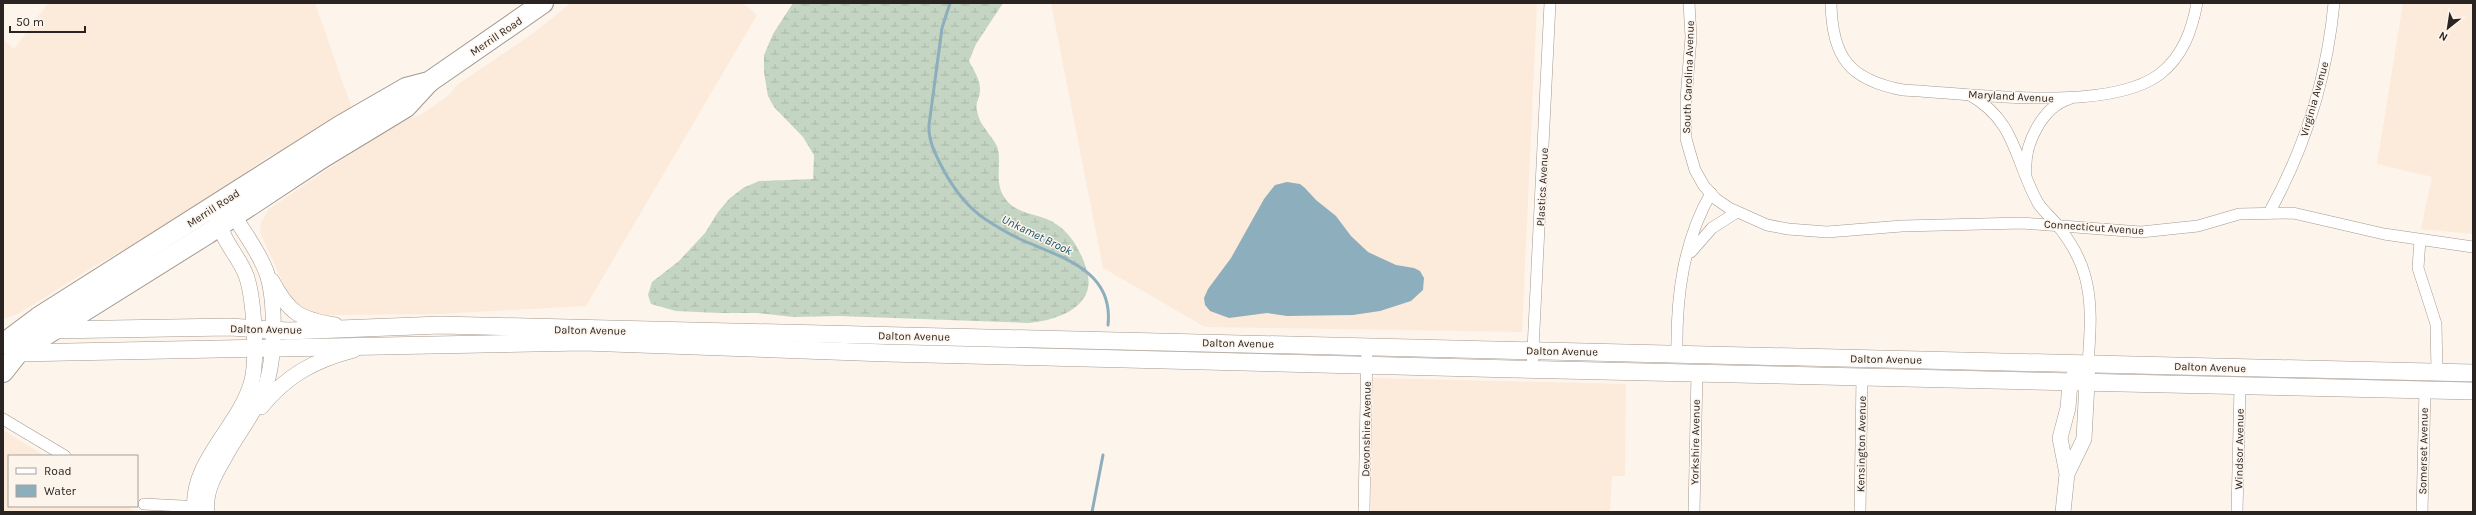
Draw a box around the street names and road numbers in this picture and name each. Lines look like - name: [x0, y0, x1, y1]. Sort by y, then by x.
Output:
- street label: Merrill Road: [468, 14, 525, 59]
- street label: South Carolina Avenue: [1680, 20, 1697, 134]
- street label: Virginia Avenue: [2298, 60, 2332, 138]
- street label: Maryland Avenue: [1968, 88, 2054, 105]
- street label: Plastics Avenue: [1534, 147, 1551, 227]
- street label: Merrill Road: [184, 187, 242, 230]
- street label: Connecticut Avenue: [2044, 218, 2145, 237]
- street label: Dalton Avenue: [230, 322, 302, 337]
- street label: Dalton Avenue: [554, 323, 626, 338]
- street label: Dalton Avenue: [878, 329, 950, 344]
- street label: Dalton Avenue: [1202, 336, 1274, 351]
- street label: Dalton Avenue: [1526, 344, 1598, 359]
- street label: Dalton Avenue: [1850, 352, 1922, 367]
- street label: Dalton Avenue: [2174, 360, 2247, 375]
- street label: Devonshire Avenue: [1359, 381, 1374, 477]
- street label: Kensington Avenue: [1854, 395, 1869, 492]
- street label: Yorkshire Avenue: [1688, 399, 1703, 485]
- street label: Somerset Avenue: [2416, 407, 2431, 495]
- street label: Windsor Avenue: [2232, 408, 2247, 490]

